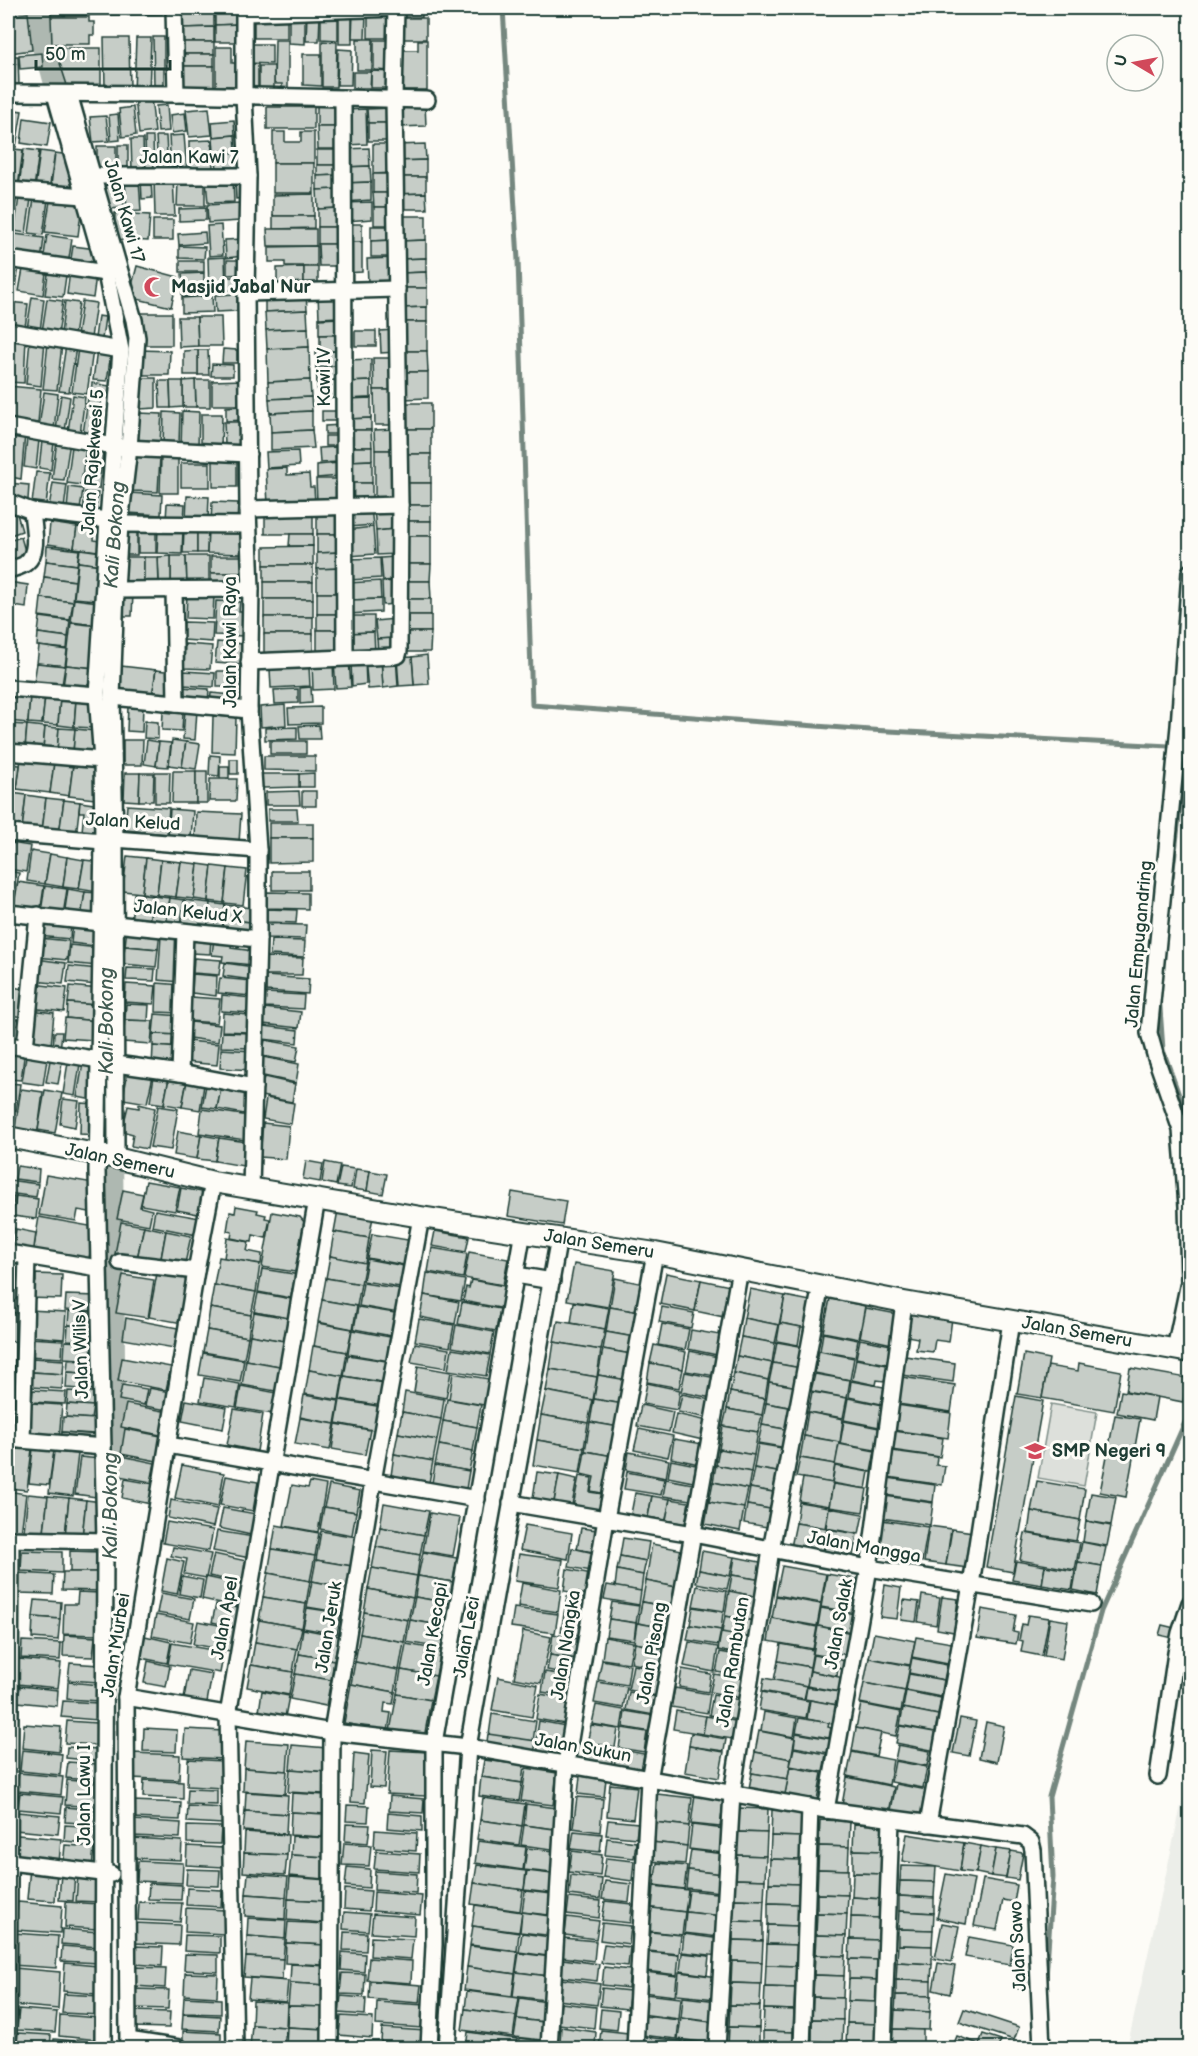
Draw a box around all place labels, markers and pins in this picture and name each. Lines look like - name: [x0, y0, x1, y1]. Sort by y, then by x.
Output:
- mosque icon: Masjid Jabal Nur: [142, 275, 166, 299]
- place label: Masjid Jabal Nur: [171, 277, 312, 298]
- school or university icon: SMP Negeri 9: [1023, 1439, 1047, 1463]
- place label: SMP Negeri 9: [1052, 1441, 1166, 1462]

